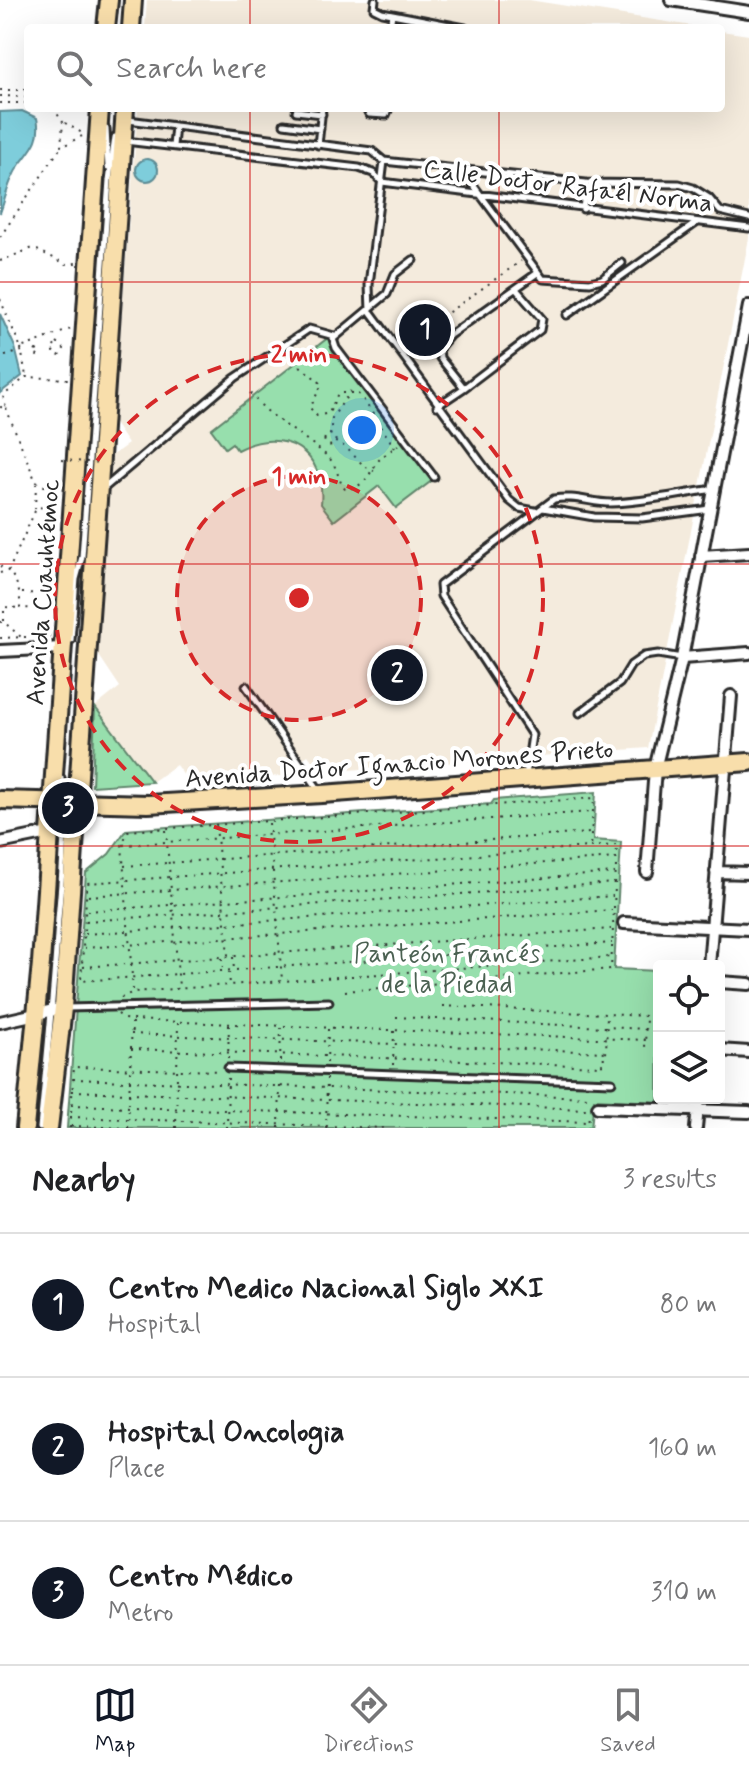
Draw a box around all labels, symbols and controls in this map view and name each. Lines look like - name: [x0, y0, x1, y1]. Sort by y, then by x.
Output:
- search box: [24, 24, 725, 112]
- icon: search: [52, 46, 96, 90]
- text: Search here: [116, 49, 267, 88]
- street label: Calle Doctor Rafaél Norma: [421, 152, 714, 222]
- pin: 1: [399, 300, 451, 360]
- text: 2 min: [271, 340, 327, 371]
- your location: [342, 410, 382, 450]
- text: 1 min: [271, 462, 327, 493]
- street label: Avenida Cuauhtémoc: [19, 478, 69, 706]
- centre of rings: [285, 584, 313, 612]
- pin: 2: [371, 645, 423, 705]
- street label: Avenida Doctor Ignacio Morones Prieto: [184, 733, 615, 800]
- pin: 3: [42, 778, 94, 838]
- park label: Panteón Francés de la Piedad: [354, 938, 540, 1002]
- map controls: [653, 960, 725, 1104]
- button: locate: [653, 960, 725, 1032]
- button: layers: [653, 1032, 725, 1104]
- text: Nearby: [32, 1158, 136, 1203]
- text: 3 results: [623, 1163, 717, 1197]
- text: Centro Medico Nacional Siglo XXI: [108, 1269, 544, 1308]
- text: 1: [52, 1288, 64, 1322]
- text: 80 m: [660, 1288, 717, 1322]
- text: Hospital: [108, 1308, 201, 1342]
- text: Hospital Oncologia: [108, 1413, 345, 1452]
- text: 2: [52, 1432, 64, 1466]
- text: 160 m: [648, 1432, 717, 1466]
- text: Place: [108, 1452, 165, 1486]
- text: Centro Médico: [108, 1557, 293, 1596]
- text: 3: [52, 1576, 64, 1610]
- text: 310 m: [651, 1576, 717, 1610]
- text: Metro: [108, 1596, 174, 1630]
- tab: Map: [93, 1683, 137, 1759]
- tab: Directions: [323, 1683, 414, 1759]
- tab: Saved: [600, 1683, 656, 1759]

